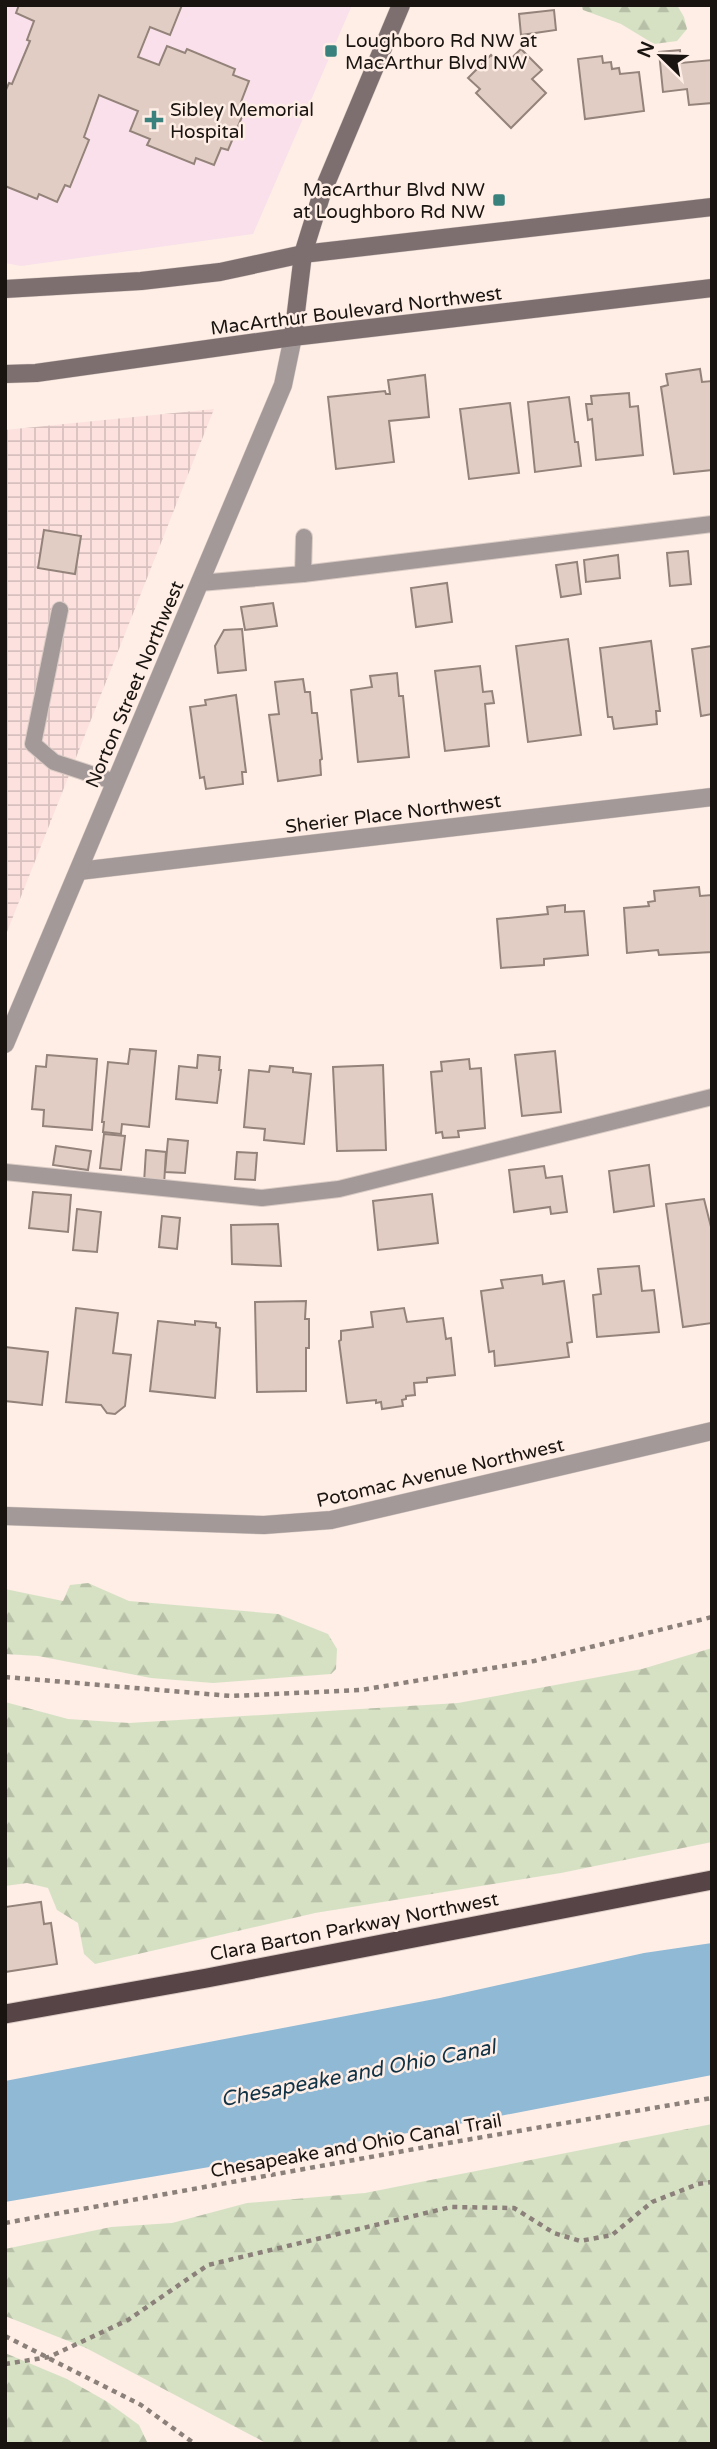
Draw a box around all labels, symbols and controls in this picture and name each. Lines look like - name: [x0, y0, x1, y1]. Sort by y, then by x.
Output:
- north arrow: [626, 21, 696, 91]
- place label: Loughboro Rd NW at MacArthur Blvd NW: [345, 30, 537, 74]
- text: N: [633, 38, 659, 61]
- marker: Loughboro Rd NW at MacArthur Blvd NW: [323, 43, 339, 59]
- place label: Sibley Memorial Hospital: [170, 99, 314, 143]
- marker: Sibley Memorial Hospital: [144, 110, 164, 130]
- place label: MacArthur Blvd NW at Loughboro Rd NW: [293, 179, 485, 223]
- marker: MacArthur Blvd NW at Loughboro Rd NW: [491, 192, 507, 208]
- street label: MacArthur Boulevard Northwest: [209, 282, 503, 340]
- street label: Norton Street Northwest: [81, 578, 189, 791]
- street label: Sherier Place Northwest: [284, 790, 502, 838]
- street label: Potomac Avenue Northwest: [314, 1434, 566, 1512]
- street label: Clara Barton Parkway Northwest: [208, 1888, 500, 1966]
- water label: Chesapeake and Ohio Canal: [219, 2034, 500, 2112]
- street label: Chesapeake and Ohio Canal Trail: [209, 2109, 504, 2182]

